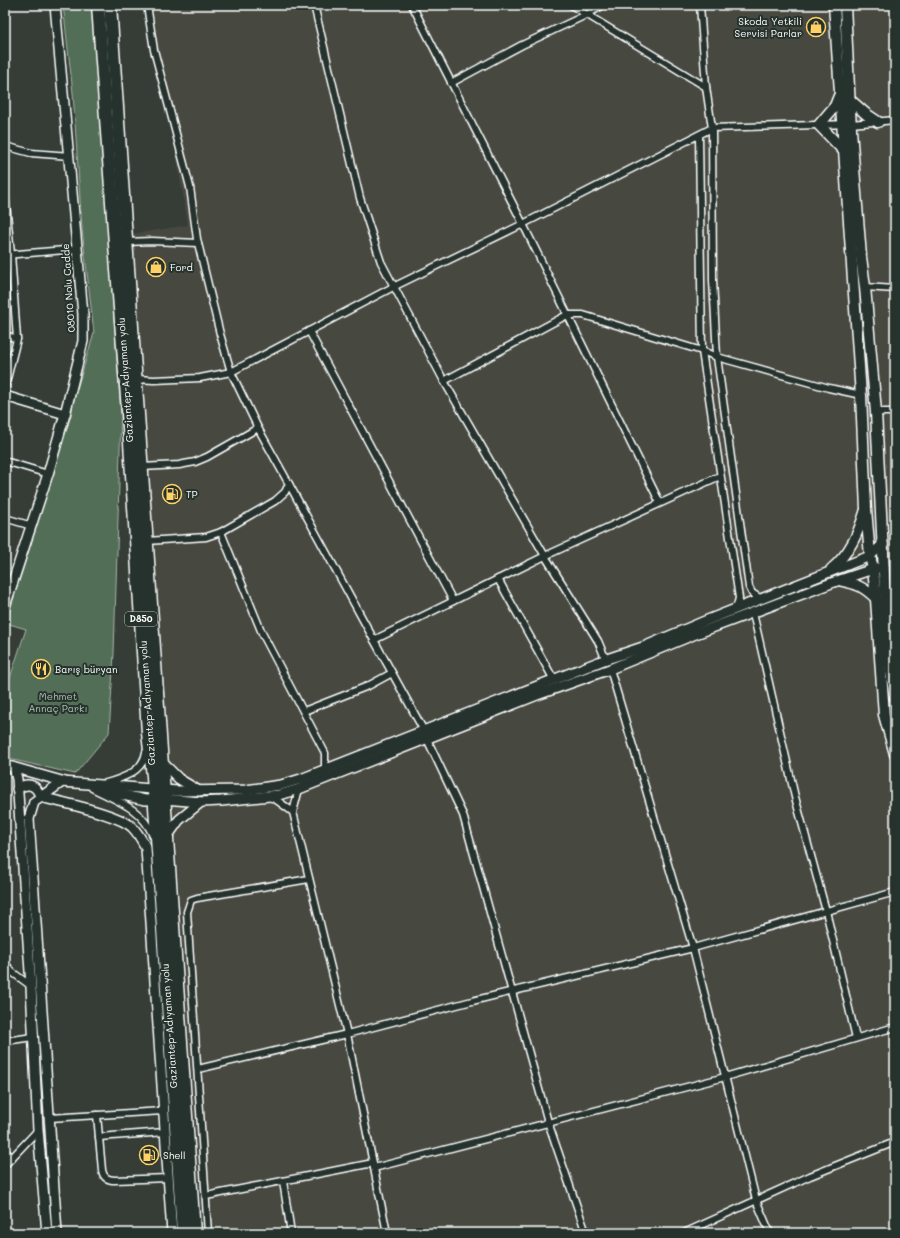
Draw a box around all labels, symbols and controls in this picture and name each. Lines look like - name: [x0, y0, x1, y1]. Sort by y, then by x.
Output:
- place label: Skoda Yetkili Servisi Parlar: [735, 14, 802, 40]
- shop icon: Skoda Yetkili Servisi Parlar: [805, 16, 827, 38]
- street label: 08010 Nolu Cadde: [58, 243, 78, 333]
- shop icon: Ford: [145, 256, 167, 278]
- place label: Ford: [170, 260, 193, 274]
- street label: Gaziantep-Adıyaman yolu: [114, 317, 136, 443]
- fuel station icon: TP: [161, 483, 183, 505]
- place label: TP: [186, 487, 198, 501]
- road number: D850: [125, 612, 157, 626]
- street label: Gaziantep-Adıyaman yolu: [136, 640, 158, 766]
- restaurant icon: Barış büryan: [30, 658, 52, 680]
- place label: Barış büryan: [55, 662, 118, 676]
- park label: Mehmet Annaç Parkı: [28, 689, 88, 715]
- street label: Gaziantep-Adıyaman yolu: [158, 963, 180, 1089]
- fuel station icon: Shell: [138, 1144, 160, 1166]
- place label: Shell: [163, 1148, 185, 1162]

